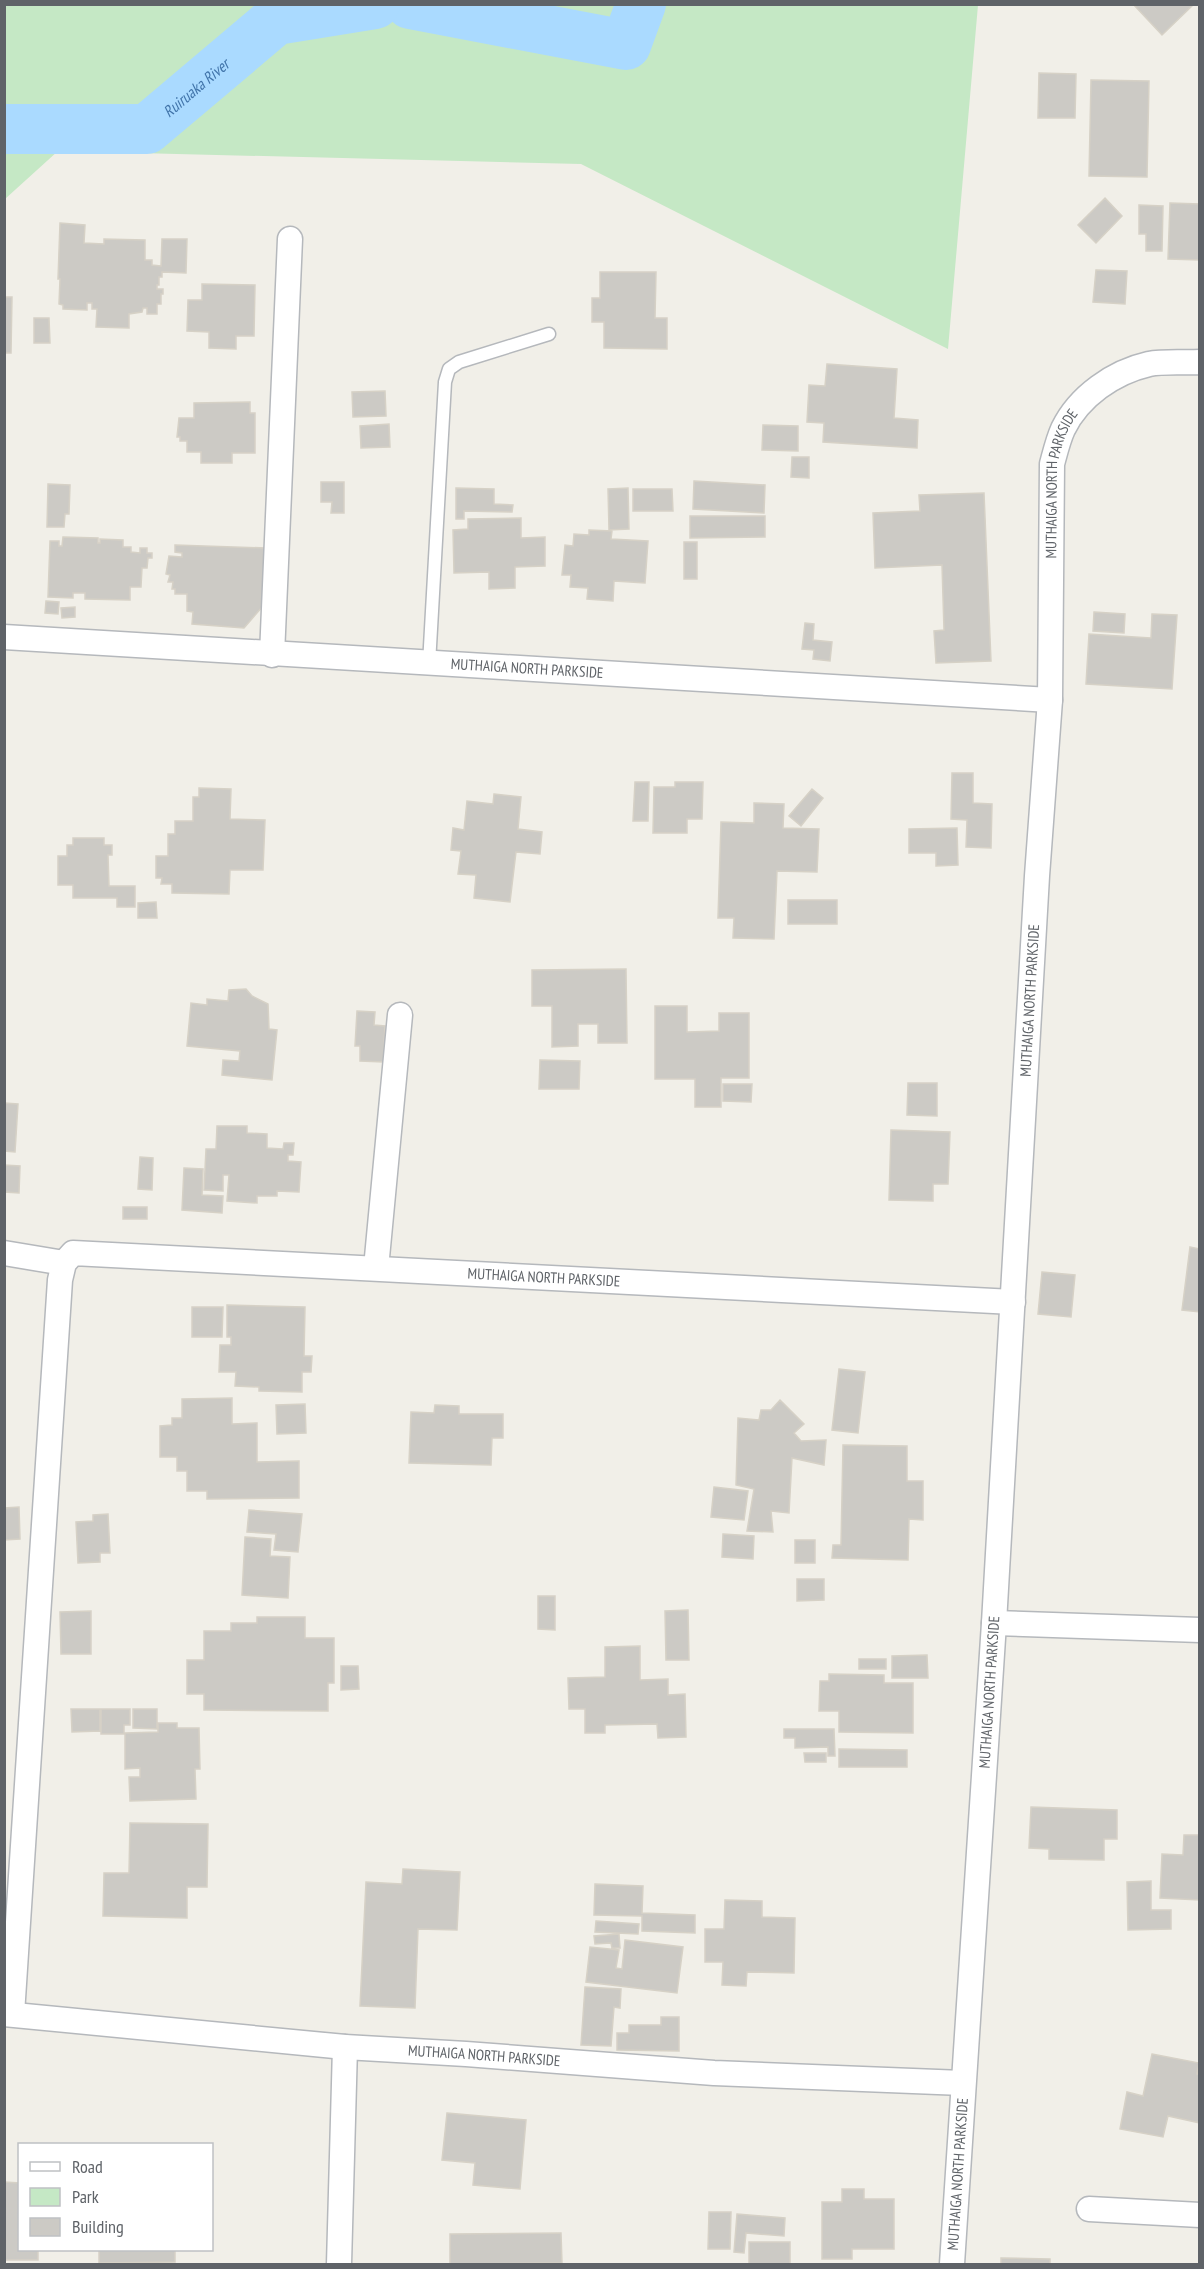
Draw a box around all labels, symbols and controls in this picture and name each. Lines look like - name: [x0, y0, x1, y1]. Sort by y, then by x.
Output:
- water label: Ruiruaka River: [159, 52, 235, 121]
- street label: MUTHAIGA NORTH PARKSIDE: [1041, 405, 1082, 559]
- street label: MUTHAIGA NORTH PARKSIDE: [450, 654, 604, 682]
- street label: MUTHAIGA NORTH PARKSIDE: [1015, 924, 1043, 1077]
- street label: MUTHAIGA NORTH PARKSIDE: [467, 1264, 621, 1291]
- street label: MUTHAIGA NORTH PARKSIDE: [974, 1615, 1003, 1769]
- street label: MUTHAIGA NORTH PARKSIDE: [407, 2041, 561, 2070]
- street label: MUTHAIGA NORTH PARKSIDE: [943, 2097, 972, 2251]
- legend: [18, 2143, 213, 2251]
- text: Road: [72, 2155, 103, 2178]
- text: Park: [72, 2185, 99, 2208]
- text: Building: [72, 2215, 124, 2238]

